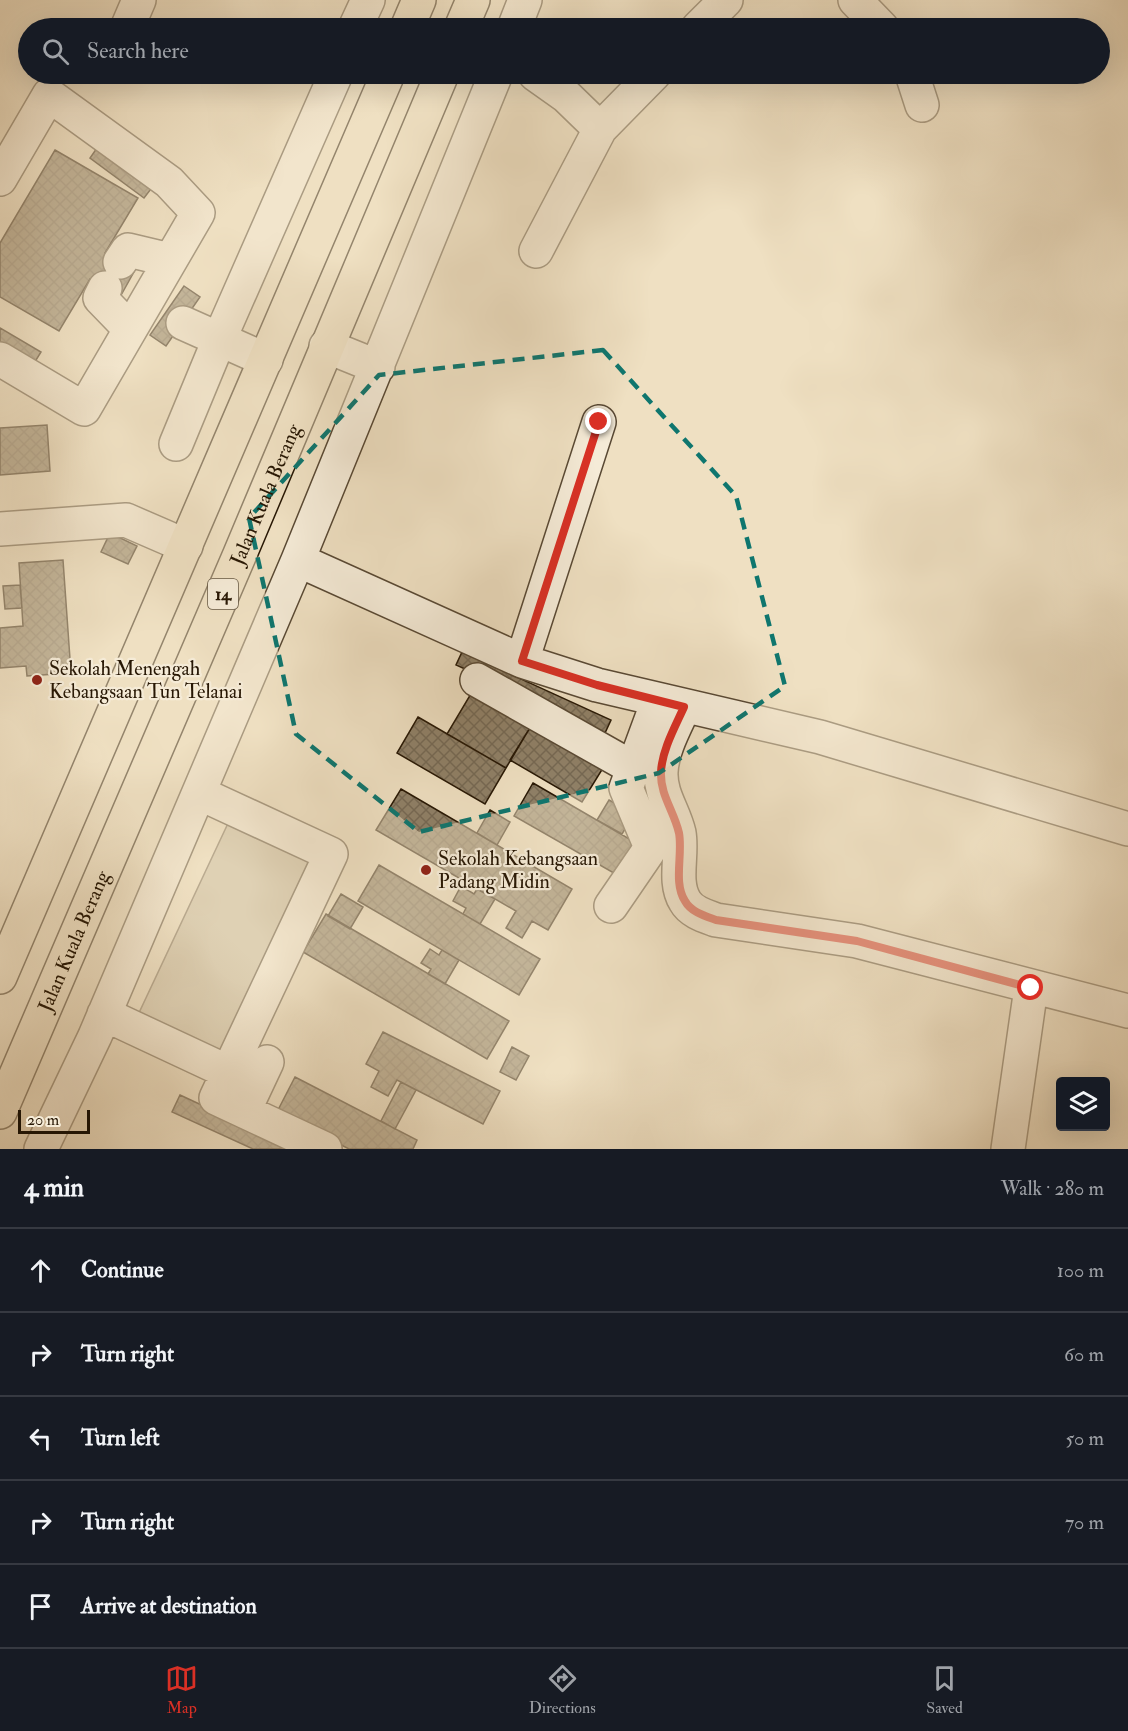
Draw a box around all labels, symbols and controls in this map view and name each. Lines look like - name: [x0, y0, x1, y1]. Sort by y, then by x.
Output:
- search box: [18, 18, 1110, 84]
- icon: search: [39, 35, 72, 68]
- text: Search here: [87, 37, 189, 65]
- route end: [585, 408, 611, 434]
- street label: Jalan Kuala Berang: [224, 419, 307, 570]
- road number: 14: [208, 579, 238, 609]
- place label: Sekolah Menengah Kebangsaan Tun Telanai: [49, 656, 243, 704]
- marker: Sekolah Menengah Kebangsaan Tun Telanai: [30, 673, 44, 687]
- place label: Sekolah Kebangsaan Padang Midin: [438, 846, 598, 894]
- marker: Sekolah Kebangsaan Padang Midin: [419, 863, 433, 877]
- street label: Jalan Kuala Berang: [32, 866, 116, 1017]
- route start: [1017, 974, 1043, 1000]
- map controls: [1056, 1077, 1110, 1131]
- button: layers: [1056, 1077, 1110, 1131]
- scale bar: [18, 1107, 90, 1134]
- text: 20 m: [27, 1110, 59, 1130]
- text: 4 min: [24, 1172, 84, 1204]
- text: Walk · 280 m: [1001, 1176, 1104, 1201]
- icon: ahead: [24, 1254, 57, 1287]
- text: Continue: [81, 1256, 164, 1284]
- text: 100 m: [1057, 1258, 1104, 1283]
- icon: right: [24, 1338, 57, 1371]
- text: Turn right: [81, 1340, 174, 1368]
- text: 60 m: [1064, 1342, 1104, 1367]
- icon: left: [24, 1422, 57, 1455]
- text: Turn left: [81, 1424, 160, 1452]
- text: 50 m: [1065, 1426, 1104, 1451]
- icon: right: [24, 1506, 57, 1539]
- text: Turn right: [81, 1508, 174, 1536]
- text: 70 m: [1065, 1510, 1104, 1535]
- icon: arrive: [24, 1590, 57, 1623]
- text: Arrive at destination: [81, 1592, 257, 1620]
- tab: Map: [165, 1662, 198, 1718]
- tab: Directions: [529, 1662, 596, 1718]
- tab: Saved: [926, 1662, 963, 1718]

